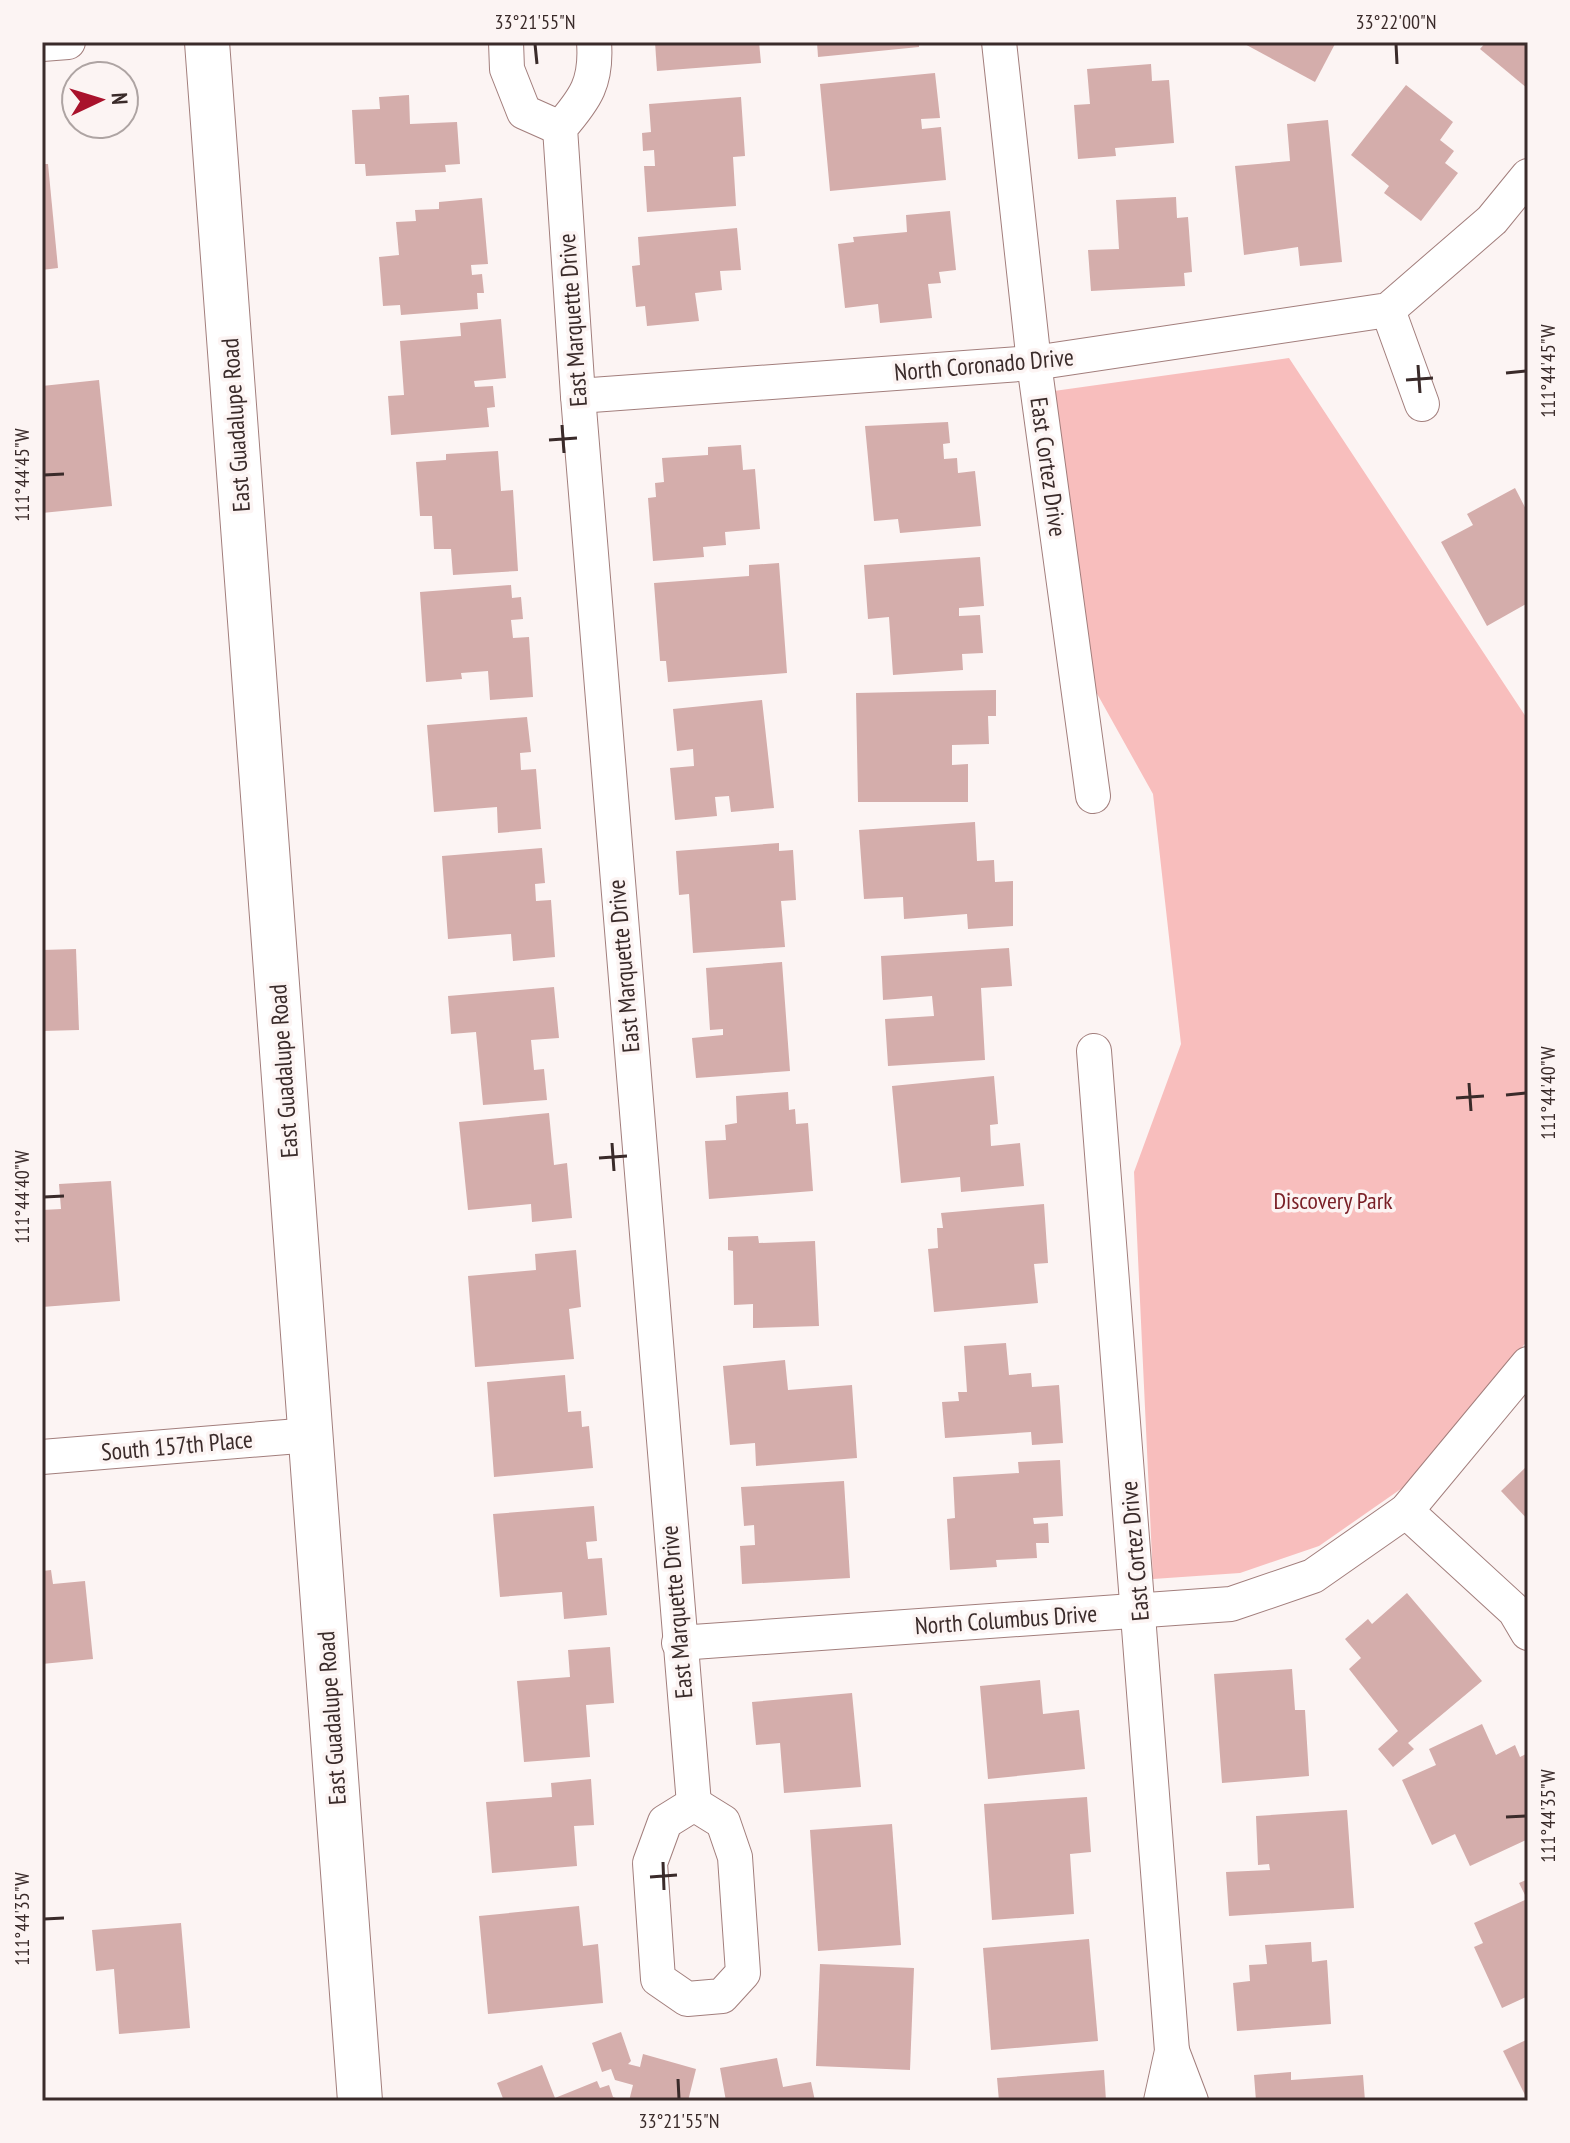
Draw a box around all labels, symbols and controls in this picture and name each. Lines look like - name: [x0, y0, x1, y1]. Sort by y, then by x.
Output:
- text: 33°21'55"N: [495, 9, 575, 35]
- text: 33°22'00"N: [1356, 9, 1436, 35]
- north arrow: [60, 60, 140, 140]
- text: N: [106, 92, 134, 106]
- street label: East Marquette Drive: [551, 232, 594, 408]
- text: 111°44'45"W: [1535, 324, 1561, 418]
- street label: East Guadalupe Road: [214, 337, 257, 513]
- street label: North Coronado Drive: [893, 341, 1075, 388]
- street label: East Cortez Drive: [1023, 395, 1074, 539]
- text: 111°44'45"W: [9, 428, 35, 522]
- street label: East Marquette Drive: [601, 878, 647, 1054]
- street label: East Guadalupe Road: [262, 983, 305, 1159]
- text: 111°44'40"W: [1535, 1046, 1561, 1140]
- text: 111°44'40"W: [9, 1150, 35, 1244]
- park label: Discovery Park: [1273, 1185, 1393, 1216]
- street label: South 157th Place: [100, 1423, 254, 1468]
- street label: East Cortez Drive: [1113, 1480, 1156, 1622]
- street label: East Marquette Drive: [654, 1524, 700, 1700]
- street label: North Columbus Drive: [914, 1598, 1098, 1641]
- street label: East Guadalupe Road: [310, 1630, 353, 1806]
- text: 111°44'35"W: [1535, 1769, 1561, 1863]
- text: 111°44'35"W: [9, 1872, 35, 1966]
- text: 33°21'55"N: [639, 2108, 719, 2134]

